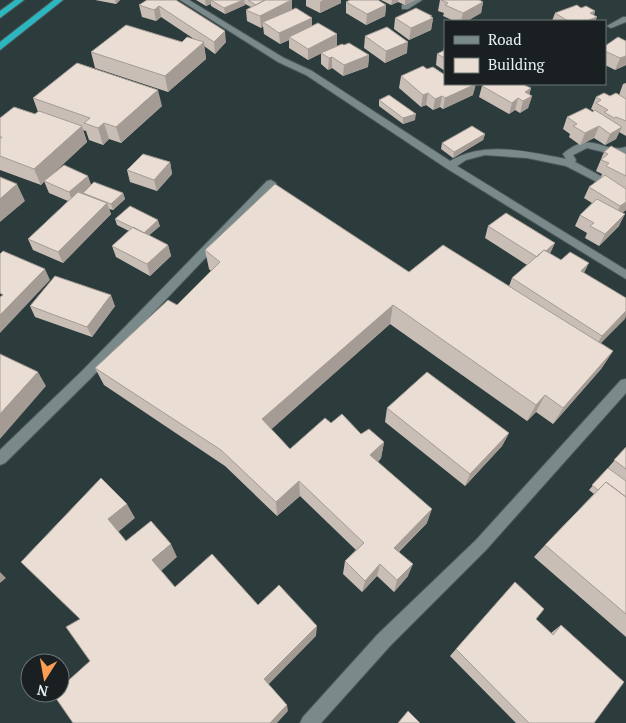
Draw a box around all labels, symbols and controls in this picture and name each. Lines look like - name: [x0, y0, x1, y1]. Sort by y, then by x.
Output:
- legend: [444, 20, 606, 85]
- text: Road: [488, 29, 521, 49]
- text: Building: [488, 54, 546, 74]
- north arrow: [20, 653, 70, 703]
- text: N: [35, 681, 49, 702]

